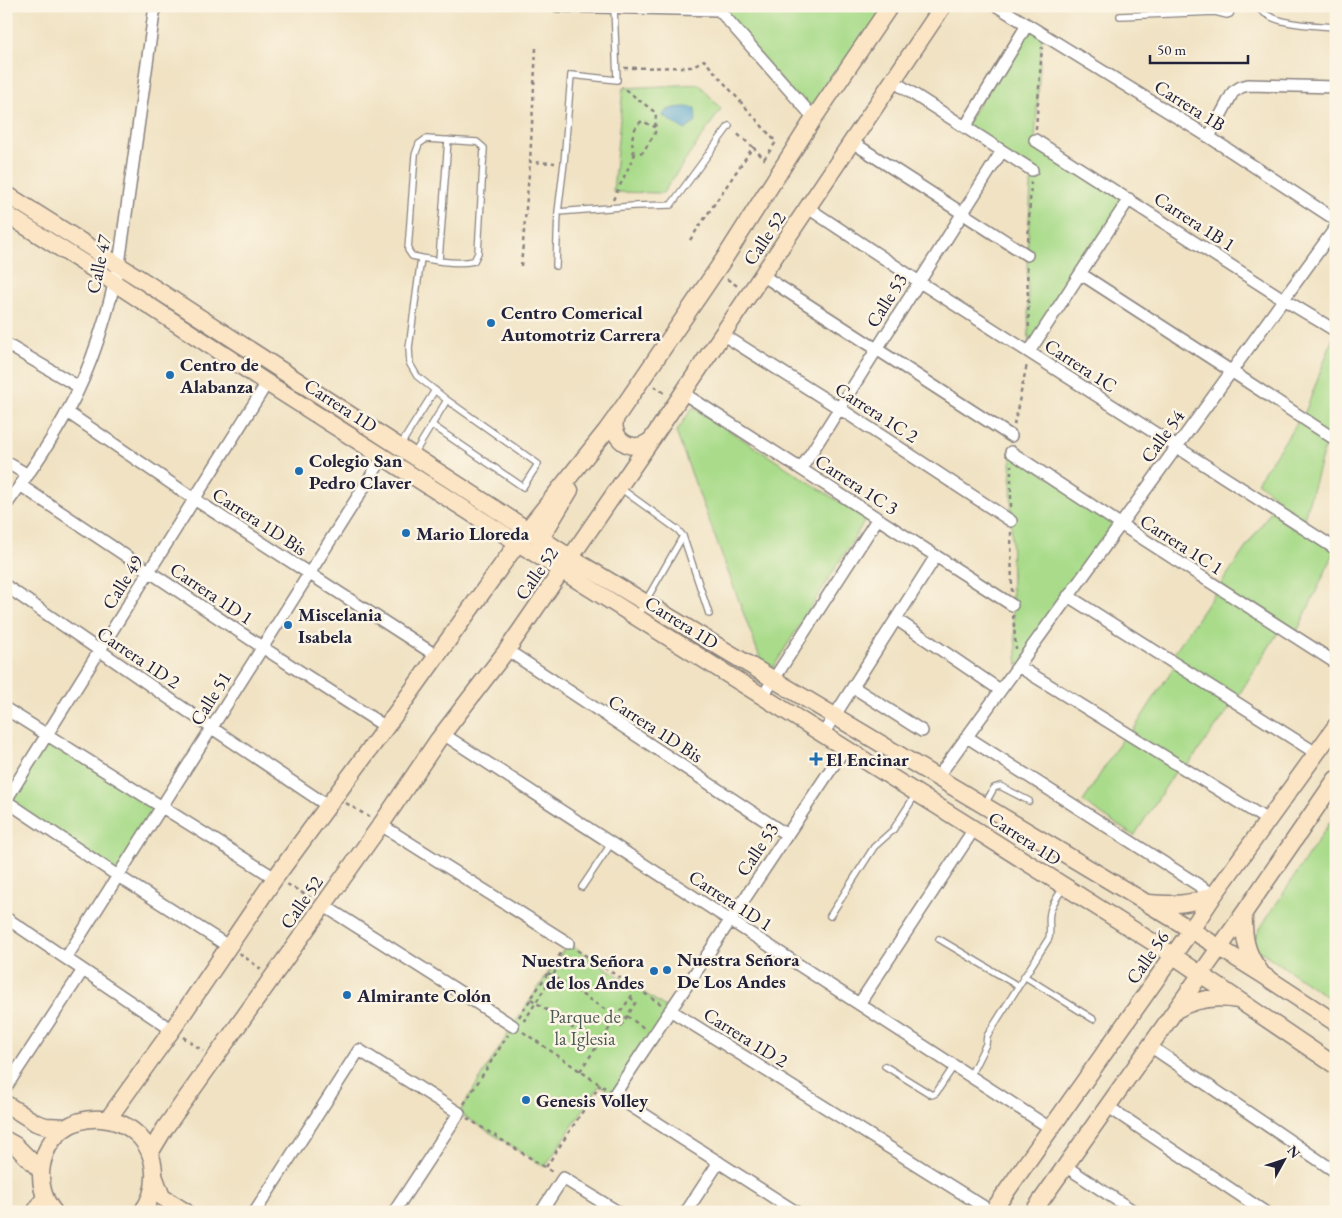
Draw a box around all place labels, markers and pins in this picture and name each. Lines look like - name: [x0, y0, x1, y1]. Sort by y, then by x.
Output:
- place label: Centro Comerical Automotriz Carrera: [500, 300, 662, 347]
- marker: Centro Comerical Automotriz Carrera: [485, 317, 497, 329]
- place label: Centro de Alabanza: [179, 352, 259, 399]
- marker: Centro de Alabanza: [164, 369, 176, 381]
- place label: Colegio San Pedro Claver: [309, 448, 412, 495]
- marker: Colegio San Pedro Claver: [293, 465, 305, 477]
- place label: Mario Lloreda: [416, 521, 530, 546]
- marker: Mario Lloreda: [400, 527, 412, 539]
- place label: Miscelania Isabela: [298, 602, 383, 649]
- marker: Miscelania Isabela: [282, 619, 294, 631]
- place label: El Encinar: [826, 747, 909, 772]
- marker: El Encinar: [810, 753, 822, 765]
- place label: Nuestra Señora De Los Andes: [677, 947, 800, 994]
- place label: Nuestra Señora de los Andes: [522, 948, 645, 995]
- marker: Nuestra Señora De Los Andes: [661, 964, 673, 976]
- marker: Nuestra Señora de los Andes: [648, 965, 660, 977]
- place label: Almirante Colón: [356, 983, 492, 1008]
- marker: Almirante Colón: [341, 989, 353, 1001]
- place label: Genesis Volley: [536, 1088, 649, 1113]
- marker: Genesis Volley: [520, 1094, 532, 1106]

